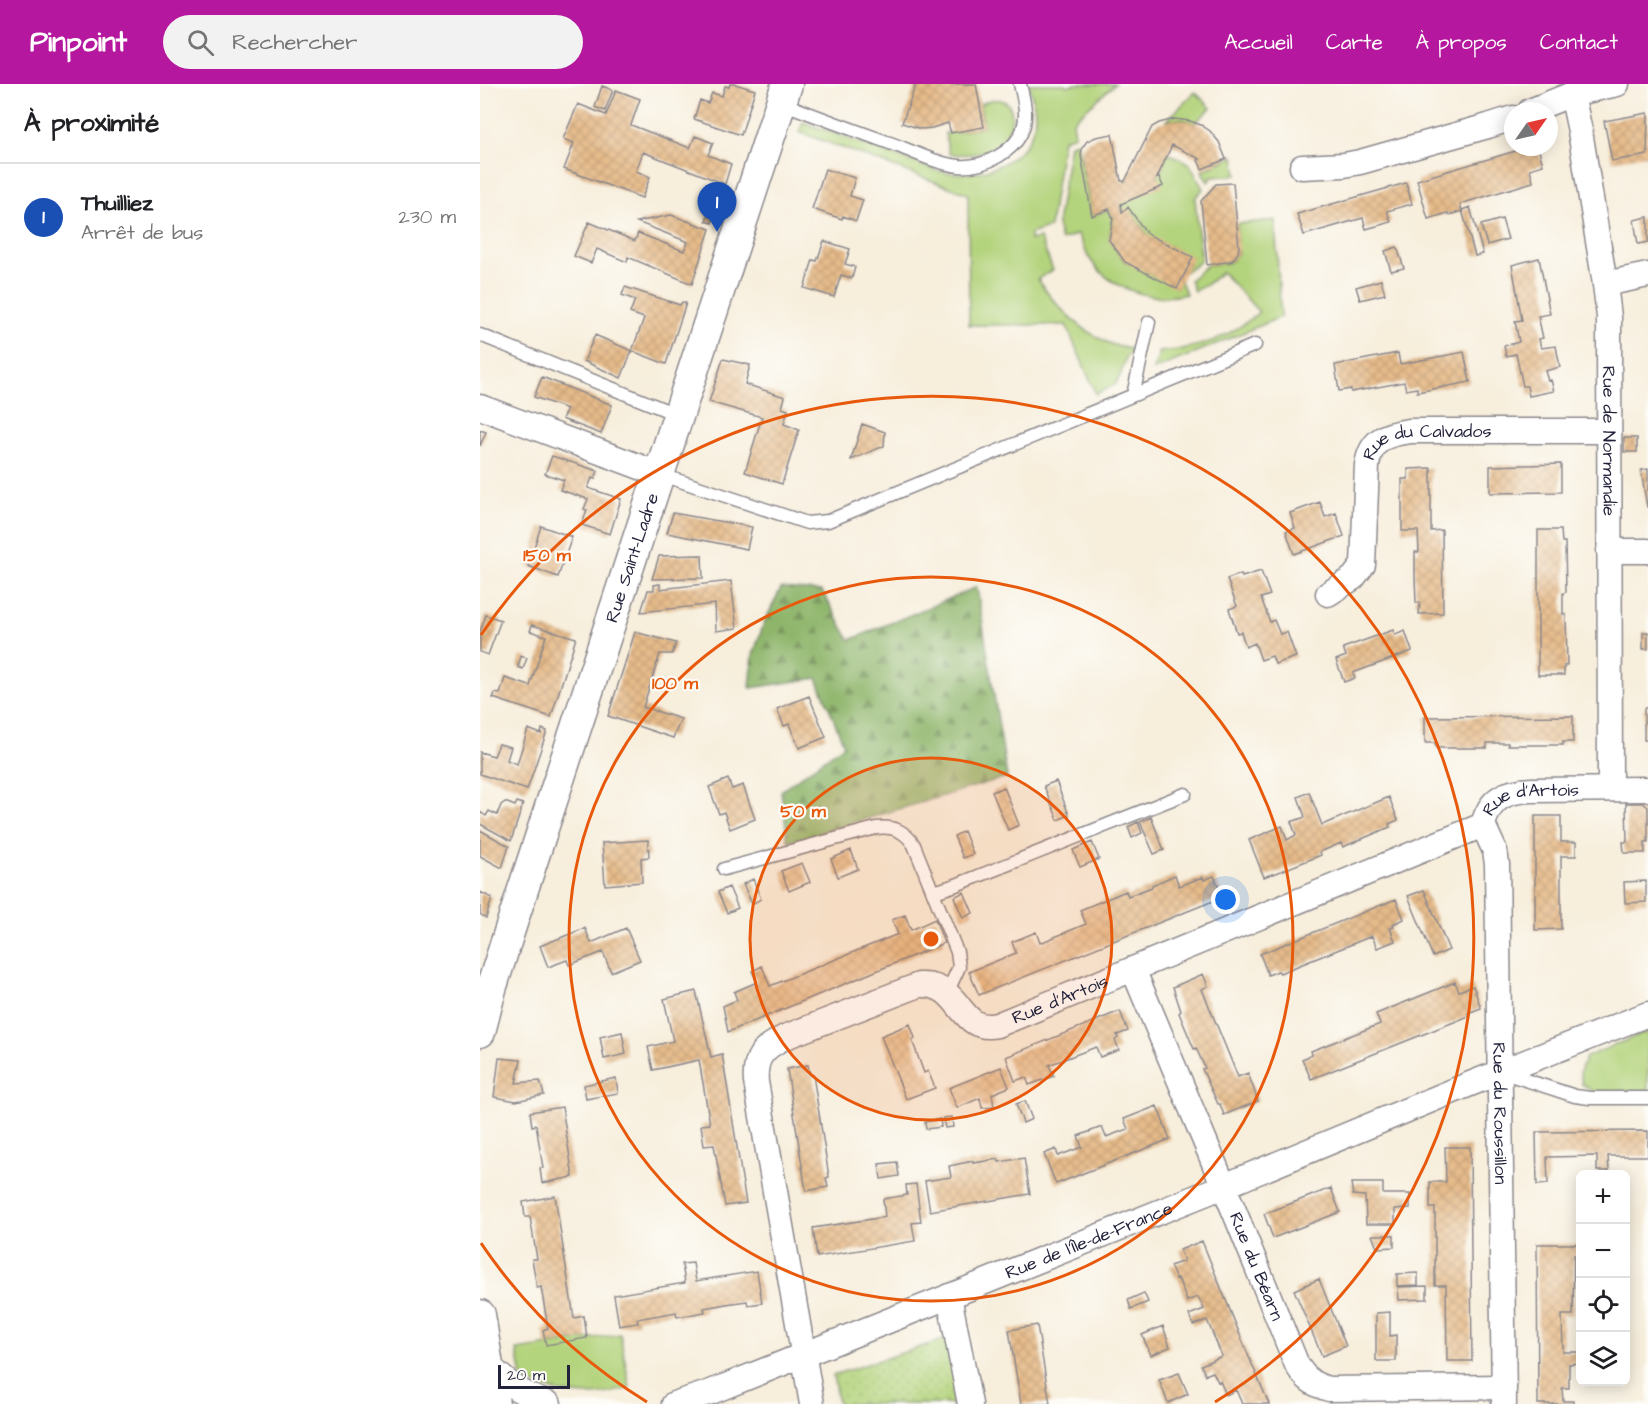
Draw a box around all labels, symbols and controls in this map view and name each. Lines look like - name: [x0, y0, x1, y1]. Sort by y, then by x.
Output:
- search box: [163, 15, 583, 69]
- text: Pinpoint: [30, 23, 127, 62]
- icon: search: [184, 26, 217, 59]
- text: Rechercher: [232, 27, 357, 58]
- text: Accueil: [1224, 28, 1293, 57]
- text: Carte: [1326, 28, 1383, 57]
- text: À propos: [1416, 28, 1507, 57]
- text: Contact: [1540, 28, 1618, 57]
- north arrow: [1504, 102, 1558, 156]
- text: À proximité: [24, 105, 159, 141]
- pin: 1: [698, 182, 736, 232]
- text: Thuilliez: [81, 188, 153, 219]
- text: 1: [42, 203, 45, 231]
- text: 230 m: [398, 203, 456, 231]
- text: Arrêt de bus: [81, 219, 203, 247]
- street label: Rue de Normandie: [1597, 366, 1622, 516]
- street label: Rue du Calvados: [1356, 418, 1491, 464]
- street label: Rue Saint-Ladre: [599, 490, 665, 626]
- text: 150 m: [523, 543, 572, 568]
- text: 100 m: [652, 671, 699, 696]
- street label: Rue d'Artois: [1476, 777, 1579, 820]
- text: 50 m: [780, 799, 827, 824]
- your location: [1211, 885, 1240, 914]
- centre of rings: [921, 929, 941, 949]
- street label: Rue d'Artois: [1008, 968, 1112, 1030]
- street label: Rue du Roussillon: [1487, 1042, 1514, 1184]
- map controls: [1576, 1170, 1630, 1386]
- button: +: [1576, 1170, 1630, 1224]
- street label: Rue de l'Île-de-France: [1001, 1195, 1176, 1285]
- street label: Rue du Béarn: [1223, 1208, 1290, 1324]
- button: −: [1576, 1224, 1630, 1278]
- button: locate: [1576, 1278, 1630, 1332]
- button: layers: [1576, 1332, 1630, 1386]
- scale bar: [498, 1362, 570, 1390]
- text: 20 m: [507, 1364, 545, 1386]

